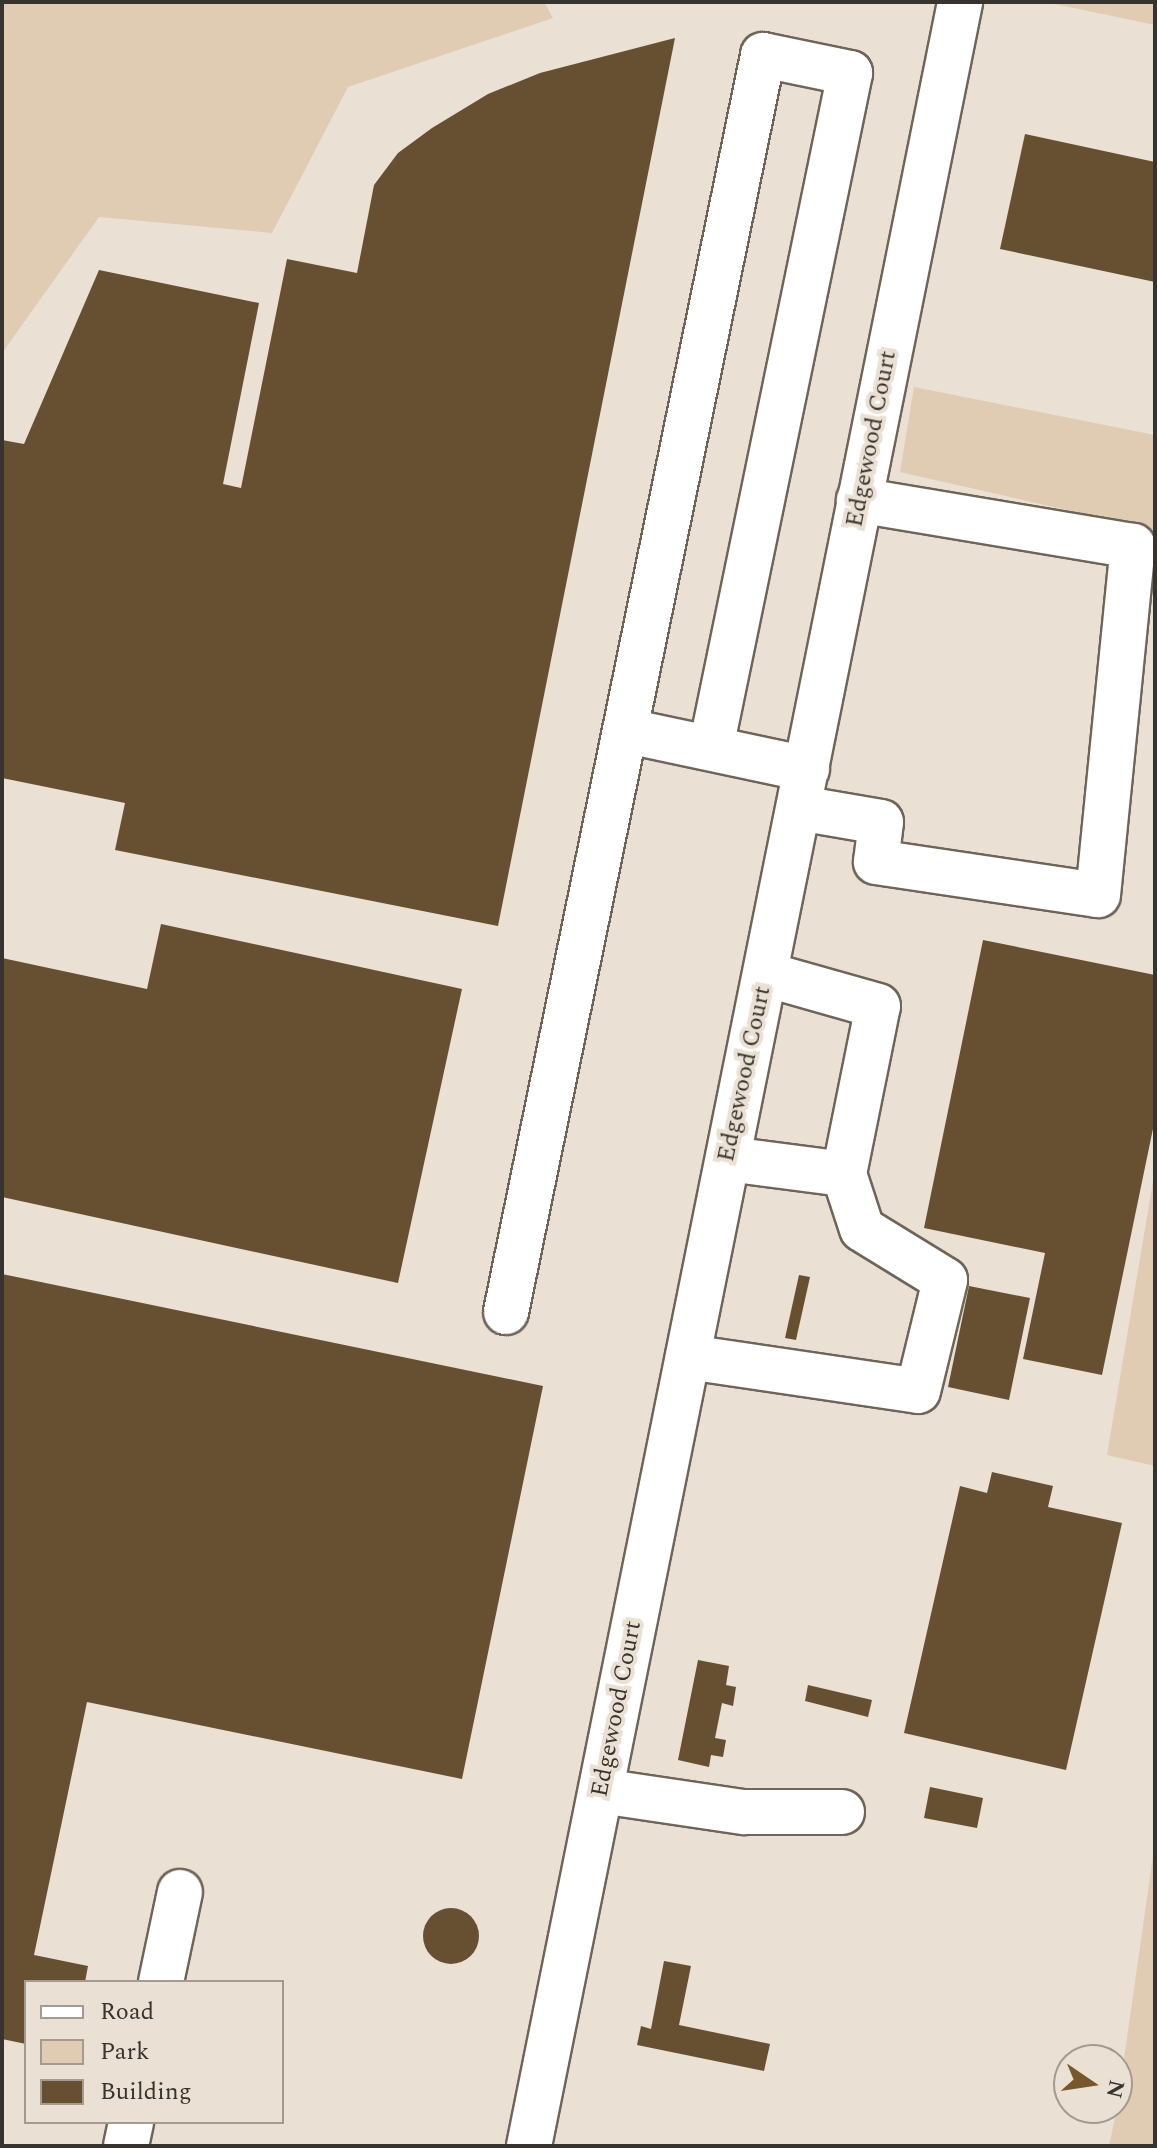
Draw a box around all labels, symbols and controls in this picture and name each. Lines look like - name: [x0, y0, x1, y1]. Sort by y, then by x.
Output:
- street label: Edgewood Court: [841, 348, 903, 530]
- street label: Edgewood Court: [712, 983, 778, 1165]
- street label: Edgewood Court: [586, 1618, 648, 1800]
- legend: [24, 1980, 284, 2124]
- text: Road: [100, 1994, 154, 2030]
- text: Park: [100, 2034, 150, 2070]
- north arrow: [1053, 2044, 1133, 2124]
- text: Building: [100, 2074, 192, 2110]
- text: N: [1097, 2077, 1133, 2102]

